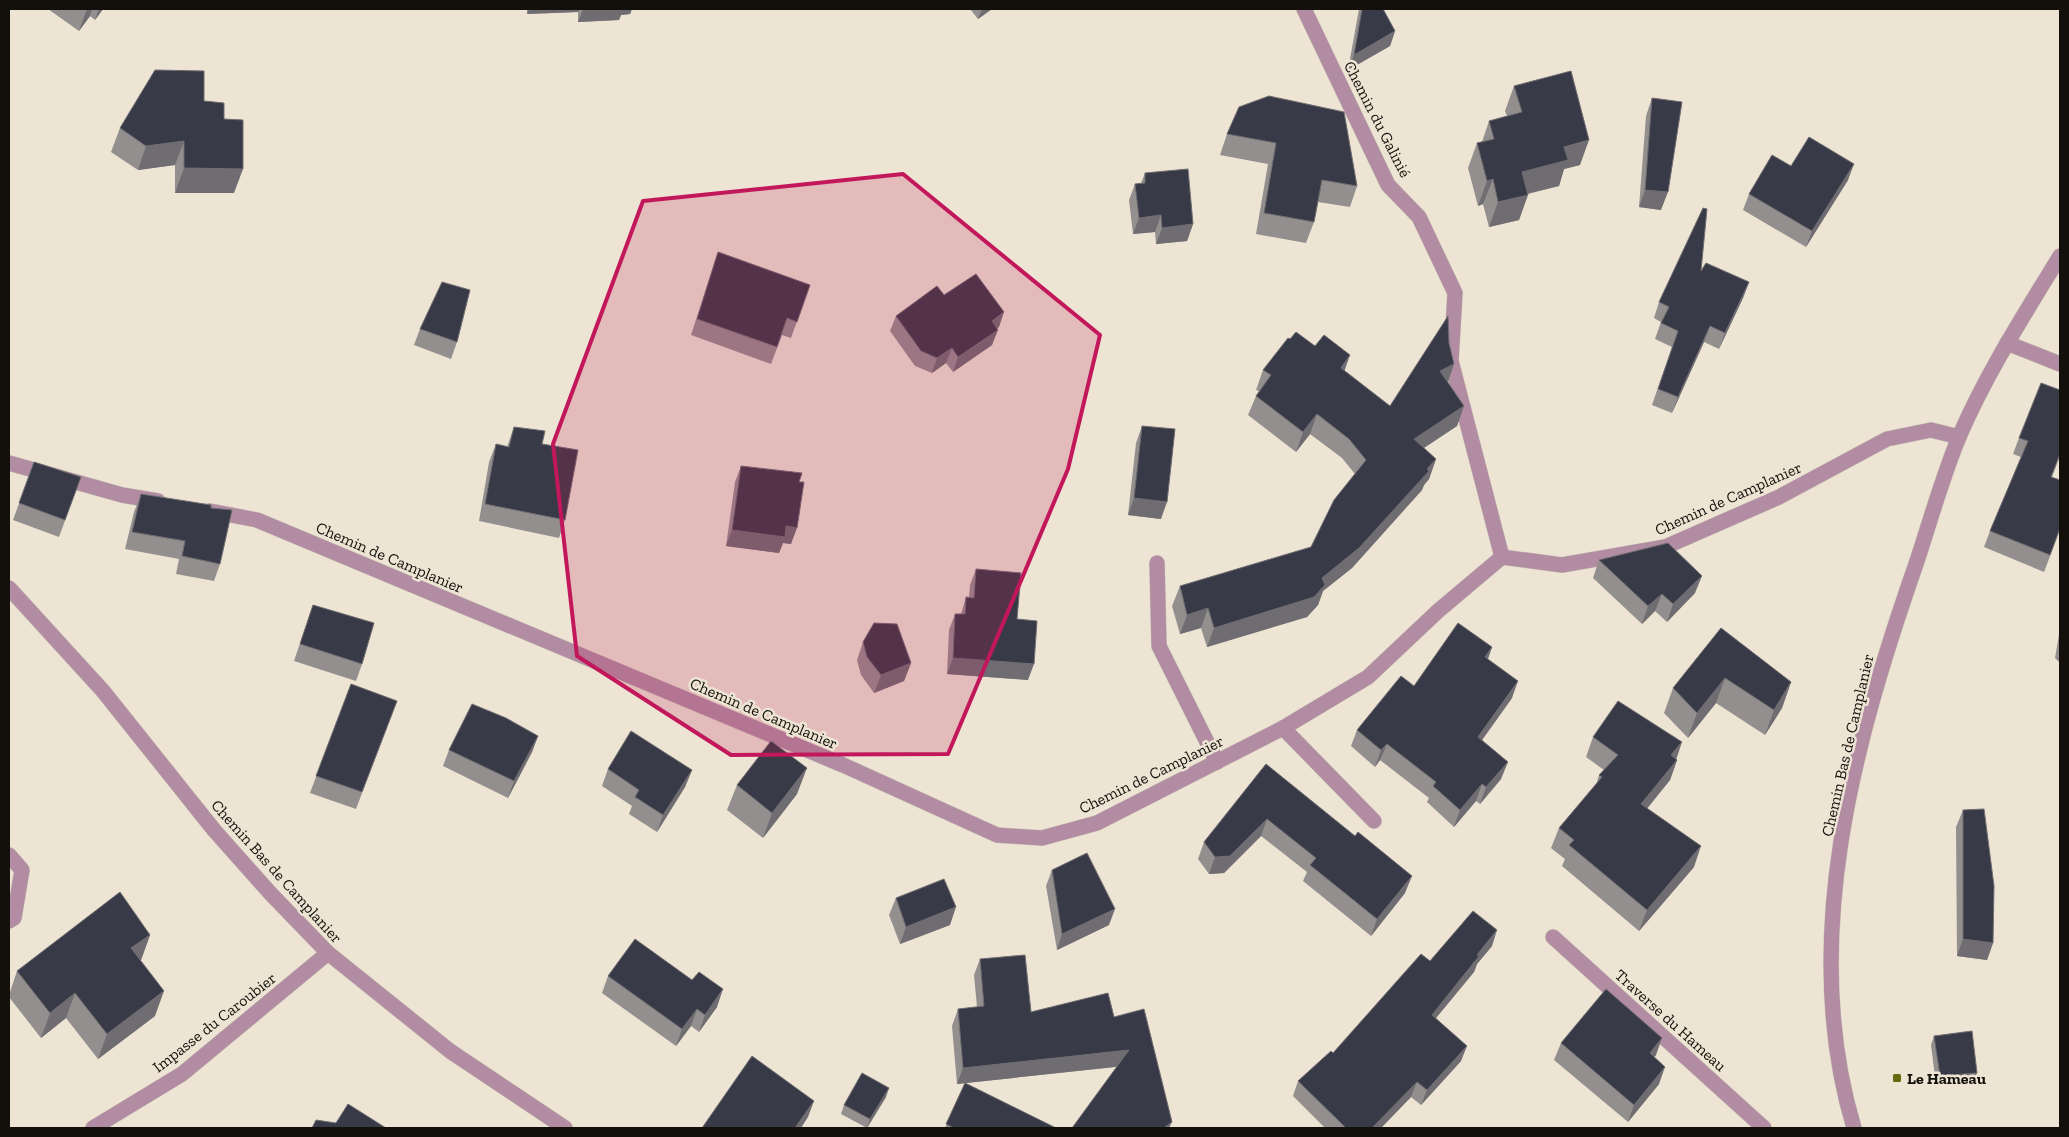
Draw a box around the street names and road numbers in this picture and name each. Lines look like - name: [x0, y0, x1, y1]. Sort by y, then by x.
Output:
- street label: Chemin du Galinié: [1340, 58, 1415, 181]
- street label: Chemin de Camplanier: [1652, 457, 1805, 539]
- street label: Chemin de Camplanier: [313, 518, 467, 597]
- street label: Chemin Bas de Camplanier: [1817, 652, 1878, 838]
- street label: Chemin de Camplanier: [687, 674, 841, 753]
- street label: Chemin de Camplanier: [1076, 731, 1227, 818]
- street label: Chemin Bas de Camplanier: [207, 796, 346, 947]
- street label: Traverse du Hameau: [1611, 965, 1730, 1075]
- street label: Impasse du Caroubier: [149, 968, 280, 1076]

